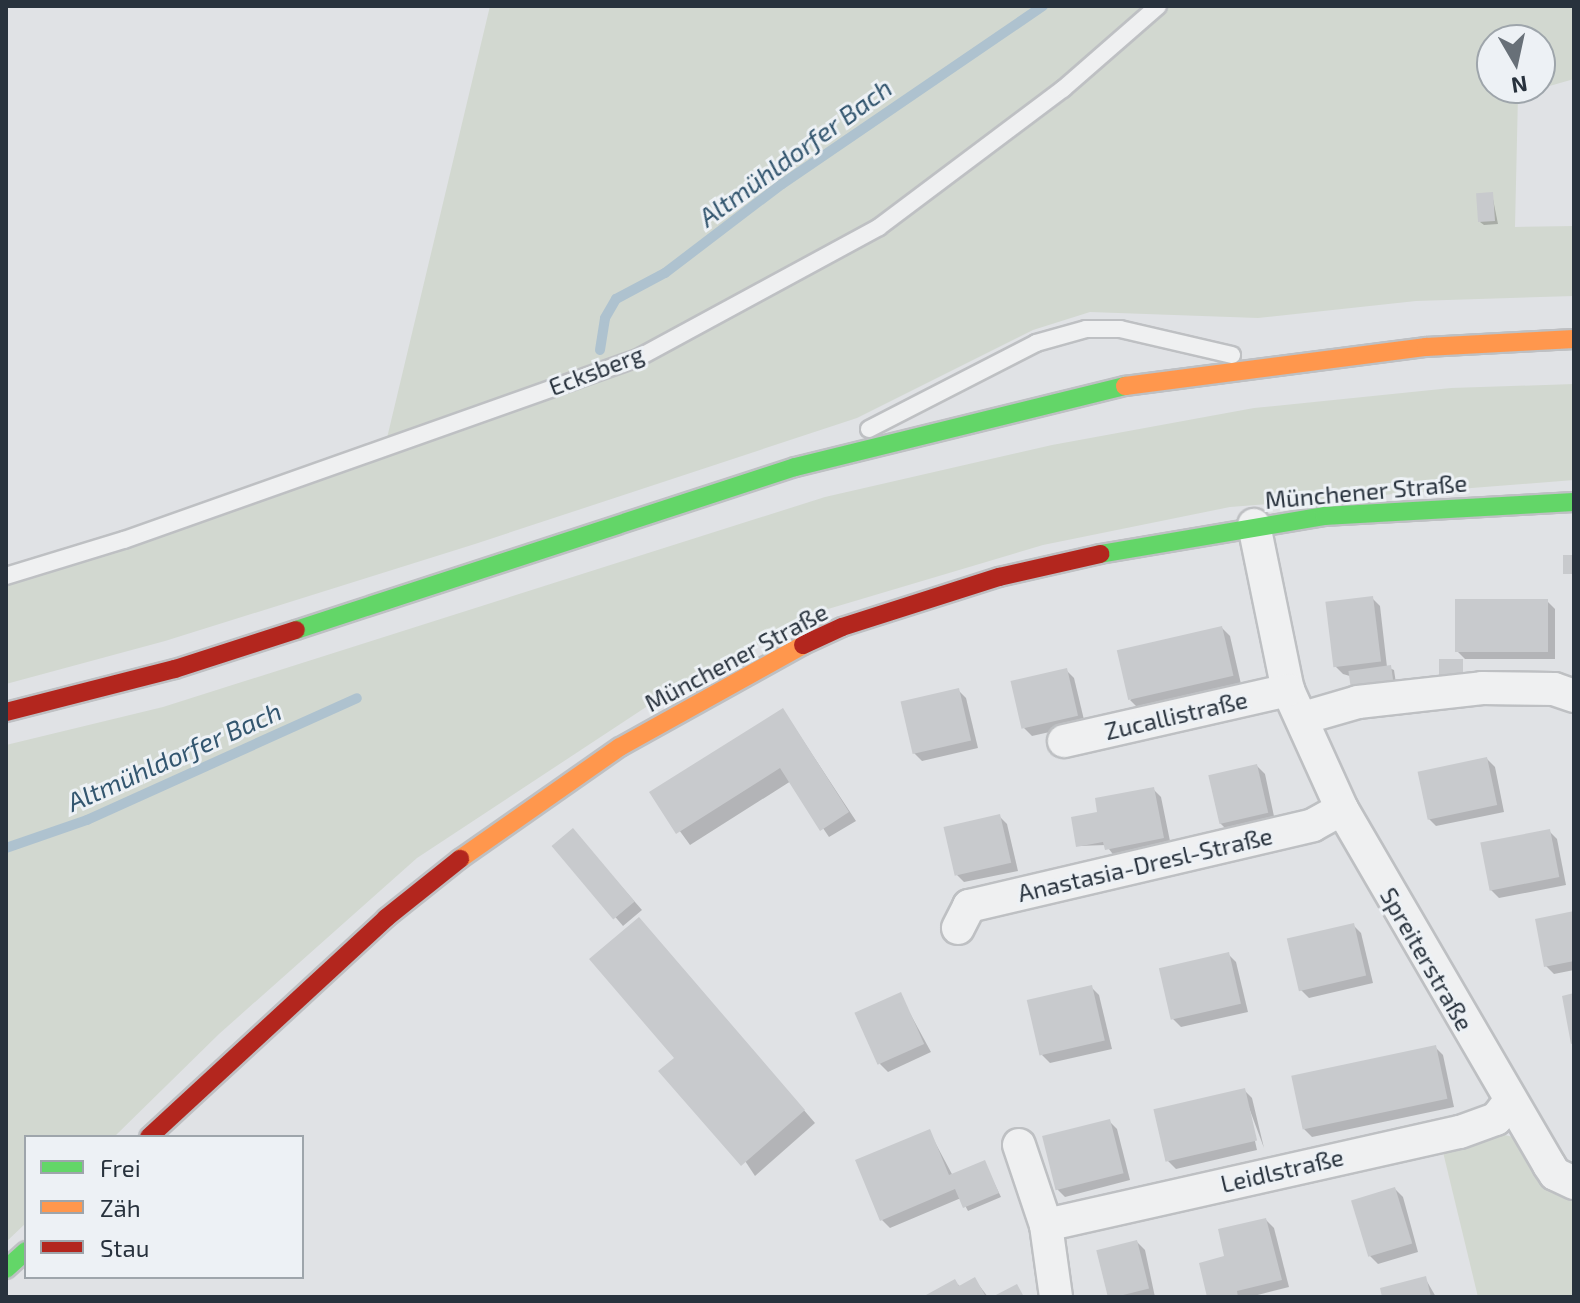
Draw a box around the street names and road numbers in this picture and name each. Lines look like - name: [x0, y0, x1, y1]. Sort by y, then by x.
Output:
- street label: Ecksberg: [545, 339, 647, 401]
- street label: Münchener Straße: [1263, 468, 1469, 514]
- street label: Münchener Straße: [639, 597, 833, 717]
- street label: Zucallistraße: [1102, 685, 1250, 745]
- street label: Anastasia-Dresl-Straße: [1015, 821, 1275, 907]
- street label: Spreiterstraße: [1374, 882, 1480, 1036]
- street label: Leidlstraße: [1218, 1142, 1346, 1198]

